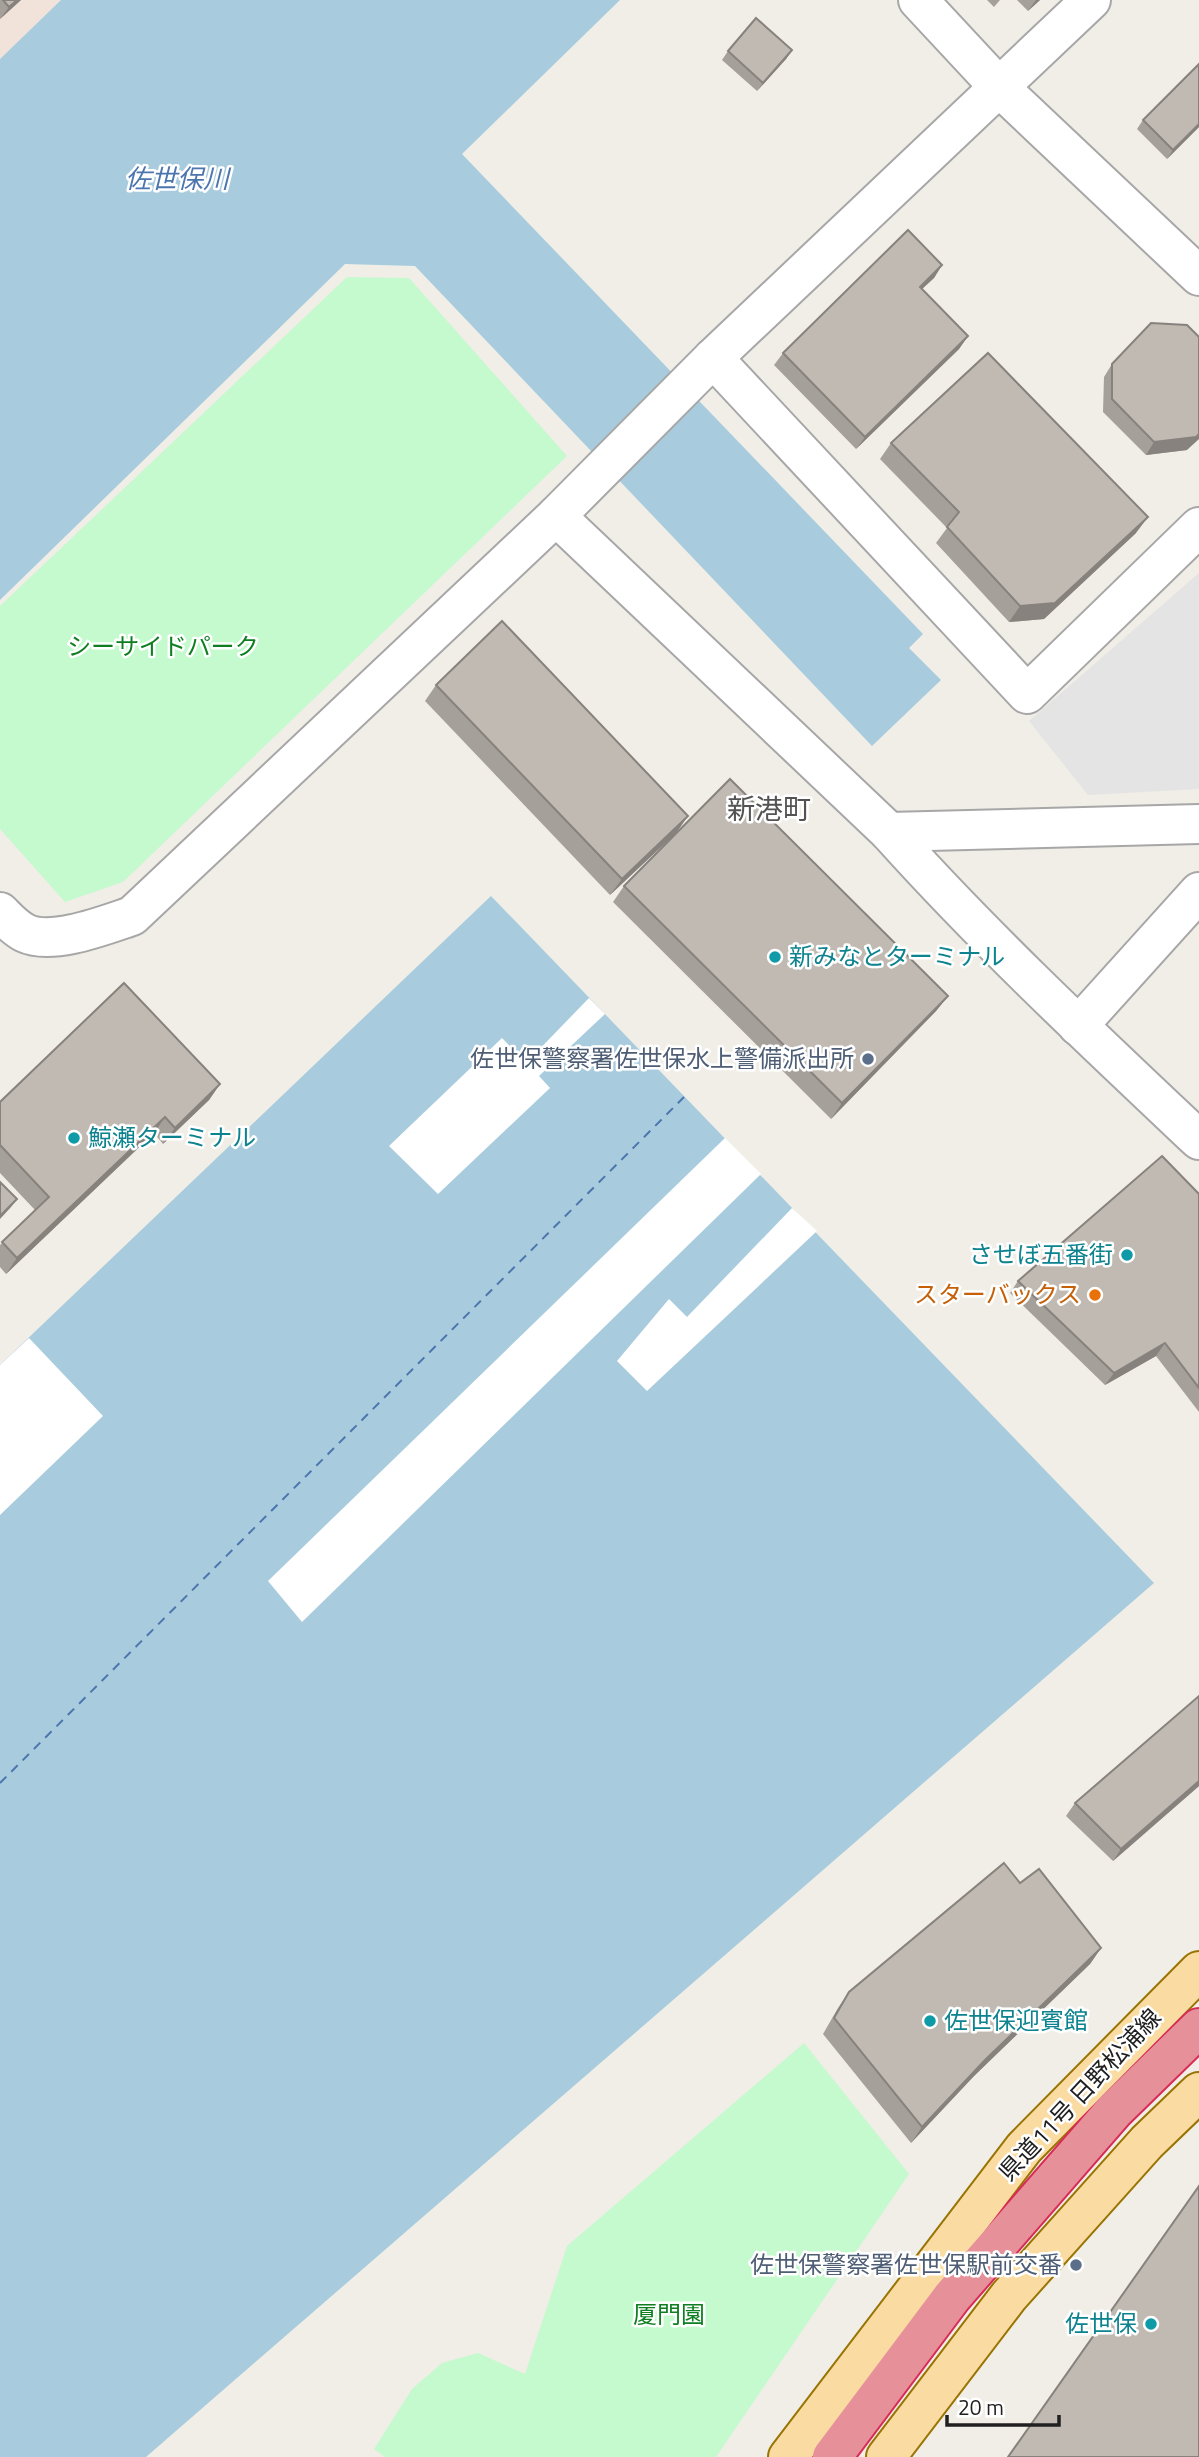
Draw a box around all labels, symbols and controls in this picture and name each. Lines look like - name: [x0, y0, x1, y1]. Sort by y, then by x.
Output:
- water label: 佐世保川: [125, 159, 232, 198]
- park label: シーサイドパーク: [67, 628, 259, 664]
- district label: 新港町: [727, 787, 811, 830]
- place label: 新みなとターミナル: [789, 938, 1005, 974]
- marker: 新みなとターミナル: [767, 949, 783, 965]
- place label: 佐世保警察署佐世保水上警備派出所: [470, 1040, 854, 1076]
- marker: 佐世保警察署佐世保水上警備派出所: [860, 1051, 876, 1067]
- place label: 鯨瀬ターミナル: [88, 1119, 256, 1155]
- marker: 鯨瀬ターミナル: [66, 1130, 82, 1146]
- place label: させぼ五番街: [969, 1236, 1113, 1272]
- marker: させぼ五番街: [1119, 1247, 1135, 1263]
- place label: スターバックス: [914, 1276, 1081, 1312]
- marker: スターバックス: [1087, 1287, 1103, 1303]
- street label: 県道11号 日野松浦線: [990, 2000, 1169, 2189]
- place label: 佐世保迎賓館: [944, 2002, 1088, 2038]
- marker: 佐世保迎賓館: [922, 2013, 938, 2029]
- place label: 佐世保警察署佐世保駅前交番: [750, 2246, 1062, 2282]
- marker: 佐世保警察署佐世保駅前交番: [1068, 2257, 1084, 2273]
- park label: 厦門園: [633, 2296, 705, 2332]
- place label: 佐世保: [1065, 2305, 1137, 2341]
- marker: 佐世保: [1143, 2316, 1159, 2332]
- scale bar: [947, 2384, 1059, 2428]
- text: 20 m: [958, 2391, 1004, 2423]

